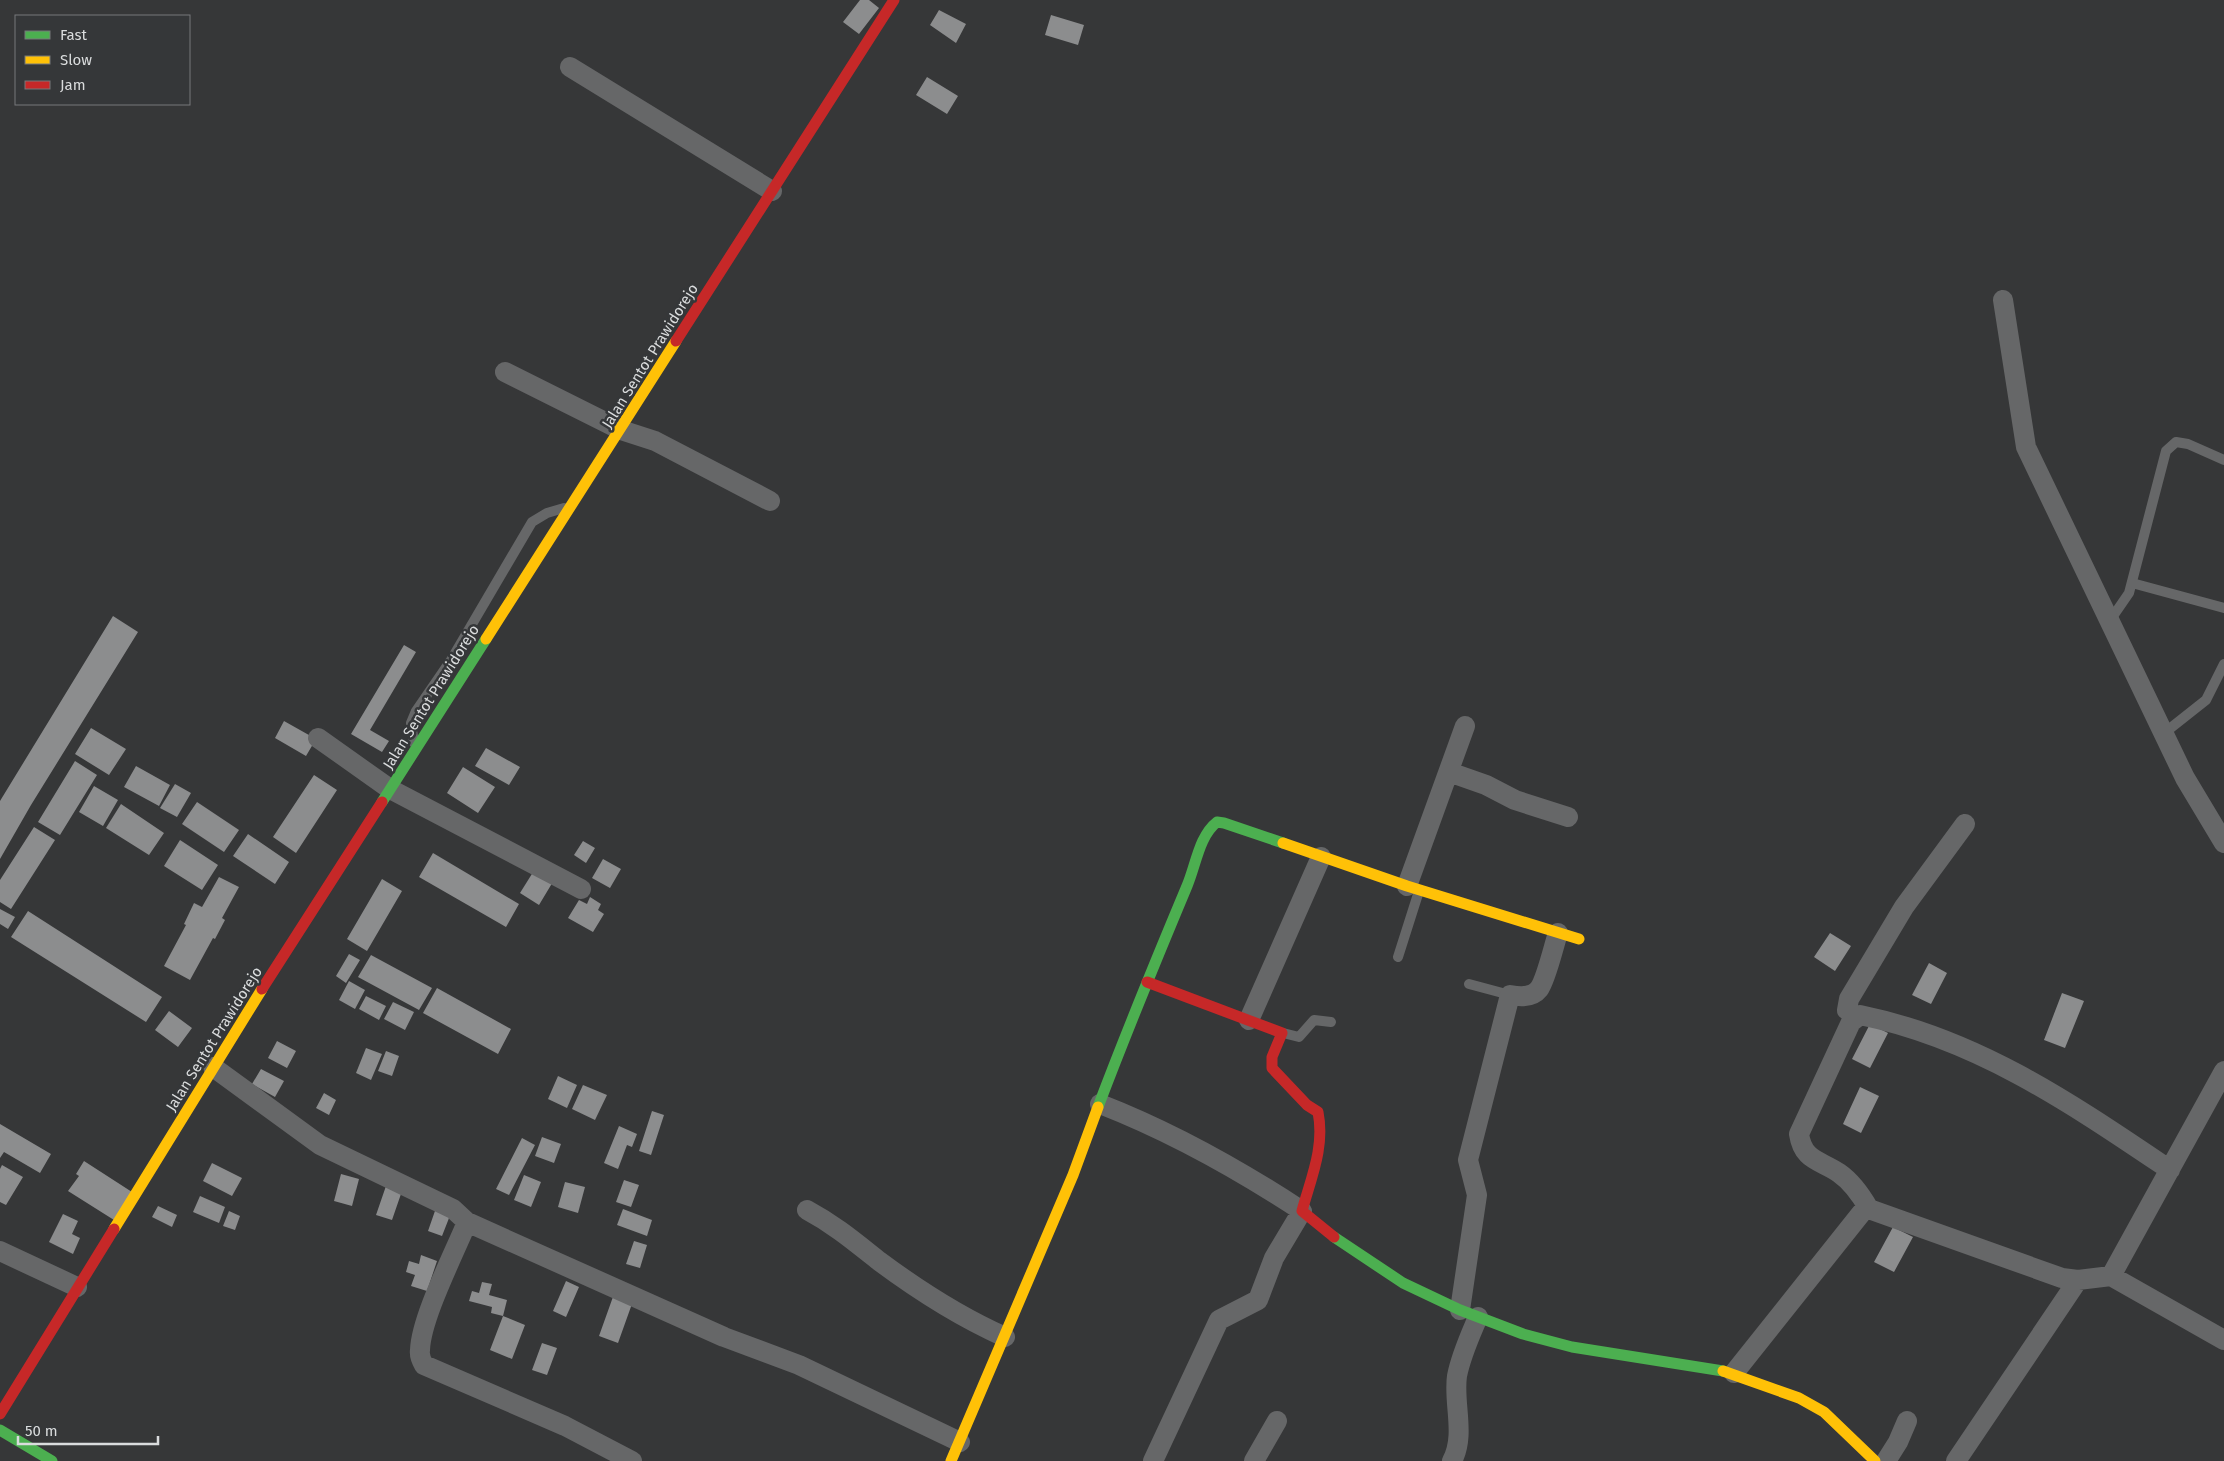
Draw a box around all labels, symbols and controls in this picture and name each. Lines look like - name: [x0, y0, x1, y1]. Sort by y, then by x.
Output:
- legend: [15, 15, 190, 105]
- text: Fast: [60, 26, 87, 44]
- text: Slow: [60, 51, 92, 69]
- text: Jam: [60, 76, 86, 94]
- street label: Jalan Sentot Prawidorejo: [598, 280, 702, 432]
- street label: Jalan Sentot Prawidorejo: [379, 621, 483, 773]
- street label: Jalan Sentot Prawidorejo: [162, 963, 266, 1115]
- scale bar: [18, 1414, 158, 1446]
- text: 50 m: [25, 1422, 58, 1440]

